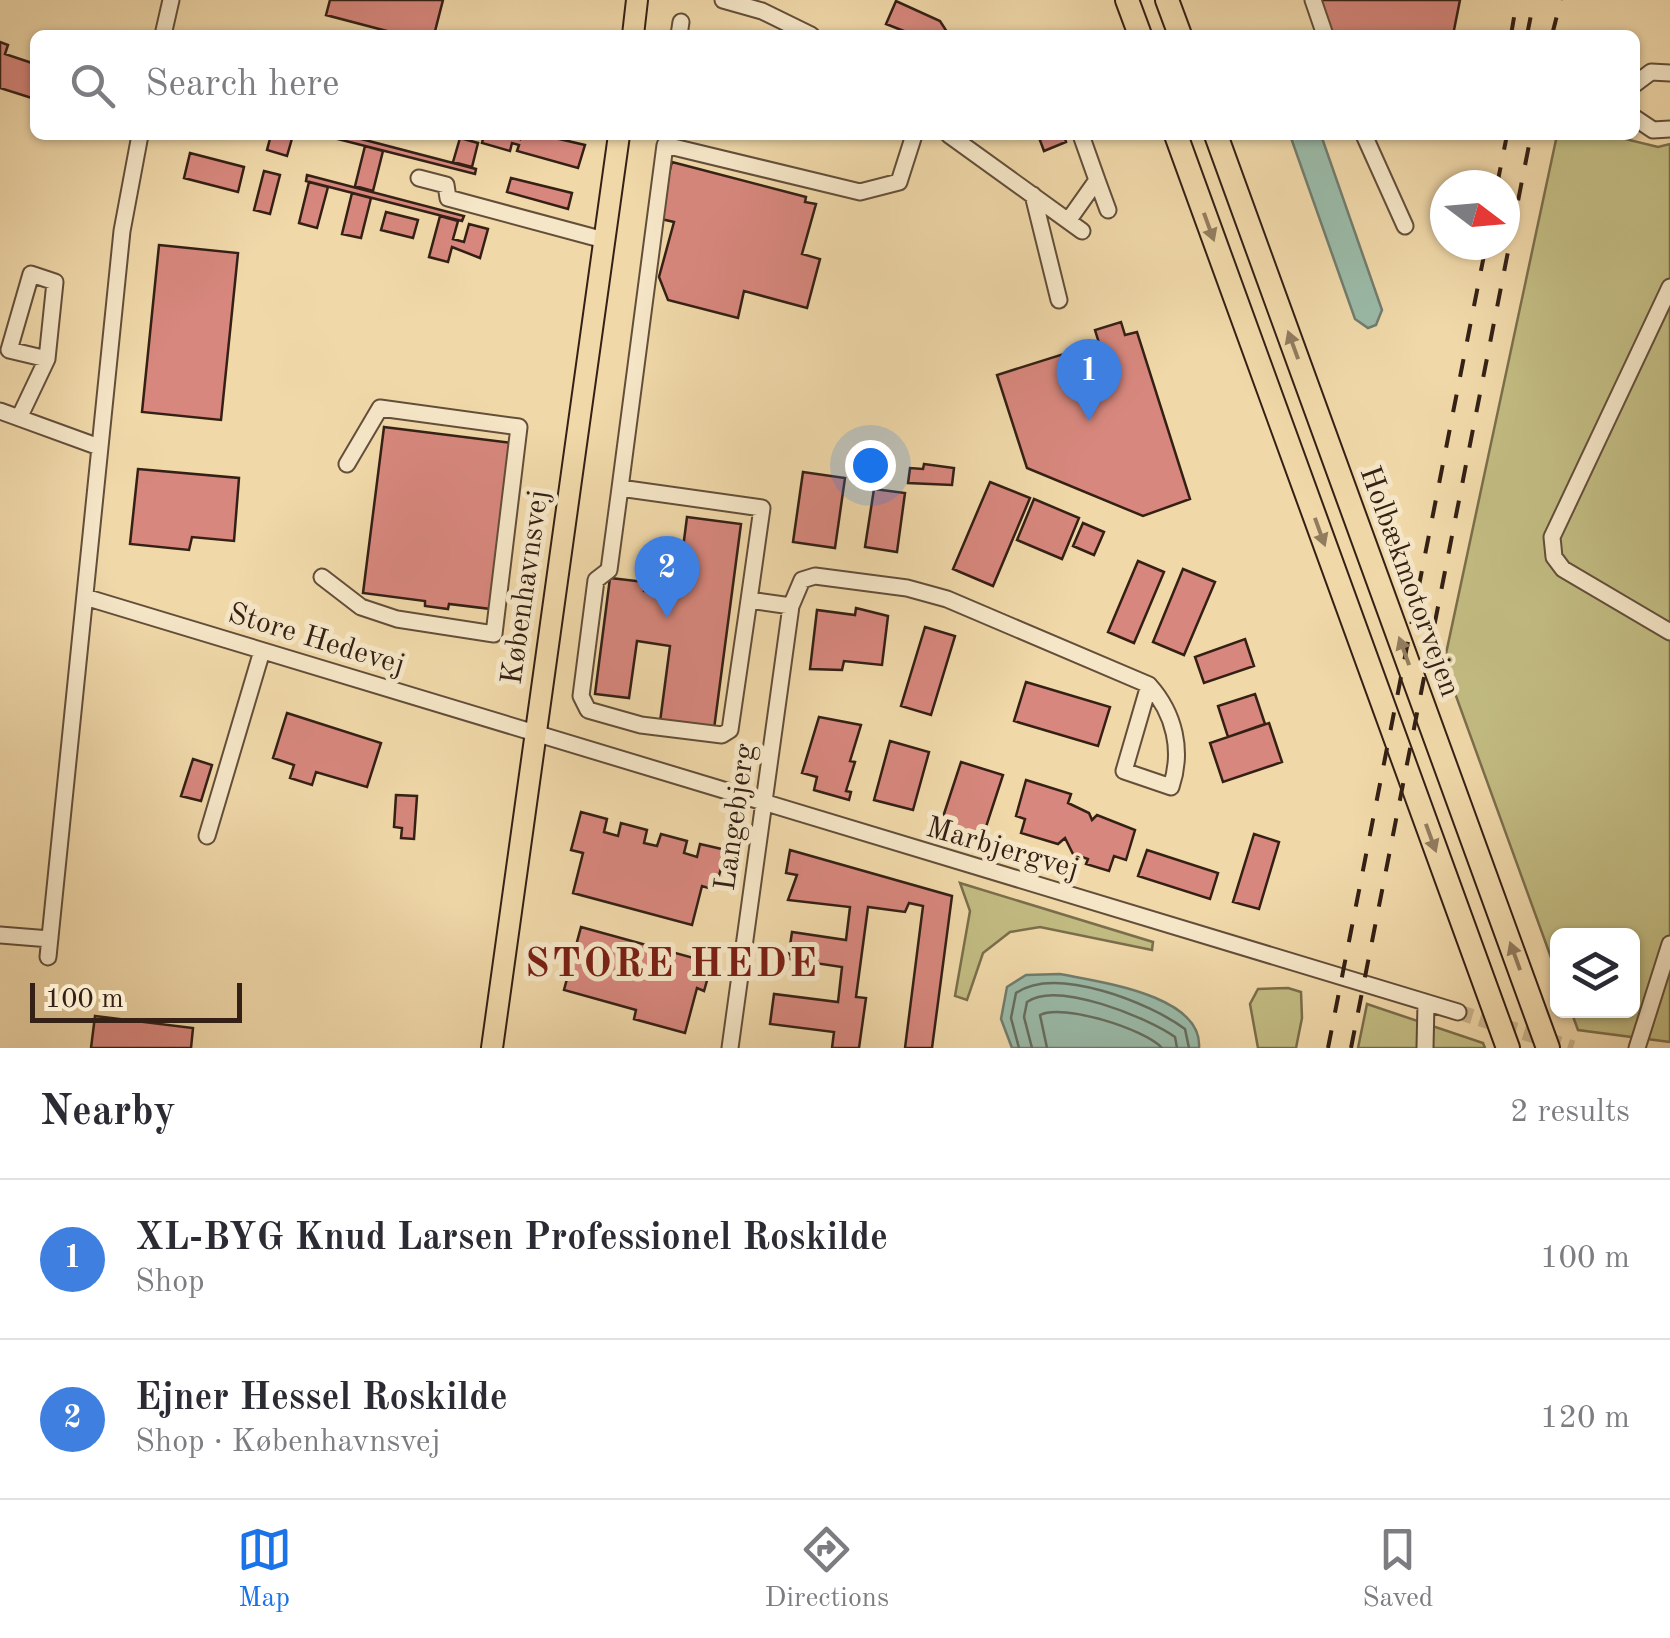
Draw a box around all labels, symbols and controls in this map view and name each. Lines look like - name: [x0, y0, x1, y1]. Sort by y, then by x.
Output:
- search box: [30, 30, 1640, 140]
- icon: search: [65, 58, 120, 113]
- text: Search here: [145, 66, 340, 104]
- north arrow: [1430, 170, 1520, 260]
- one-way arrow: [1202, 212, 1217, 242]
- one-way arrow: [1285, 330, 1300, 360]
- pin: 1: [1056, 338, 1122, 421]
- your location: [845, 440, 896, 491]
- street label: Holbækmotorvejen: [1353, 462, 1465, 701]
- street label: Københavnsvej: [497, 488, 554, 686]
- one-way arrow: [1313, 518, 1328, 548]
- pin: 2: [634, 536, 700, 618]
- street label: Store Hedevej: [224, 599, 408, 681]
- one-way arrow: [1396, 635, 1411, 665]
- street label: Langebjerg: [711, 742, 761, 893]
- street label: Marbjergvej: [923, 813, 1082, 885]
- one-way arrow: [1424, 823, 1439, 853]
- map controls: [1550, 928, 1640, 1018]
- button: layers: [1550, 928, 1640, 1018]
- one-way arrow: [1507, 941, 1522, 971]
- district label: STORE HEDE: [525, 946, 819, 986]
- scale bar: [30, 978, 242, 1023]
- text: 100 m: [45, 986, 124, 1014]
- text: Nearby: [40, 1092, 176, 1134]
- text: 2 results: [1510, 1097, 1630, 1129]
- text: XL-BYG Knud Larsen Professionel Roskilde: [135, 1220, 888, 1258]
- text: 1: [63, 1243, 82, 1275]
- text: 100 m: [1540, 1243, 1630, 1275]
- text: Shop: [135, 1267, 205, 1299]
- text: Ejner Hessel Roskilde: [135, 1380, 508, 1418]
- text: 2: [63, 1403, 82, 1435]
- text: 120 m: [1540, 1403, 1630, 1435]
- text: Shop · Københavnsvej: [135, 1427, 441, 1459]
- tab: Map: [237, 1522, 292, 1617]
- tab: Directions: [765, 1522, 889, 1617]
- tab: Saved: [1362, 1522, 1433, 1617]

